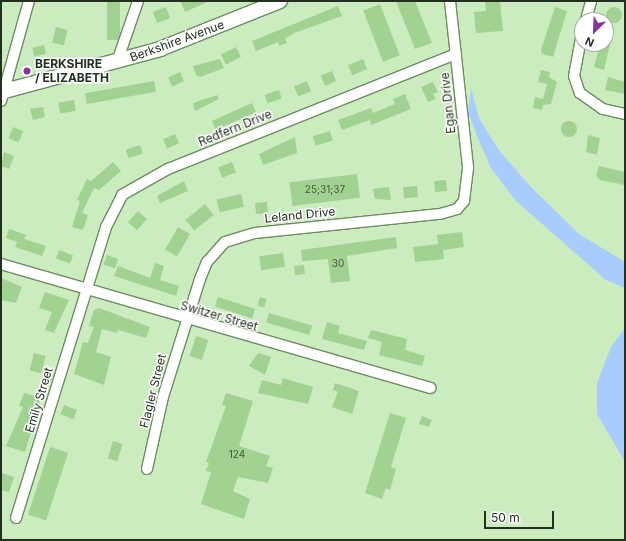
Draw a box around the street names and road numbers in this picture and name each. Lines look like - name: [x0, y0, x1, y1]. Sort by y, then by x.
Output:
- street label: Berkshire Avenue: [128, 17, 226, 65]
- street label: Egan Drive: [438, 72, 458, 134]
- street label: Redfern Drive: [196, 107, 274, 149]
- street label: Leland Drive: [264, 204, 336, 226]
- street label: Switzer Street: [179, 298, 259, 334]
- street label: Flagler Street: [137, 353, 169, 429]
- street label: Emily Street: [22, 366, 56, 434]

